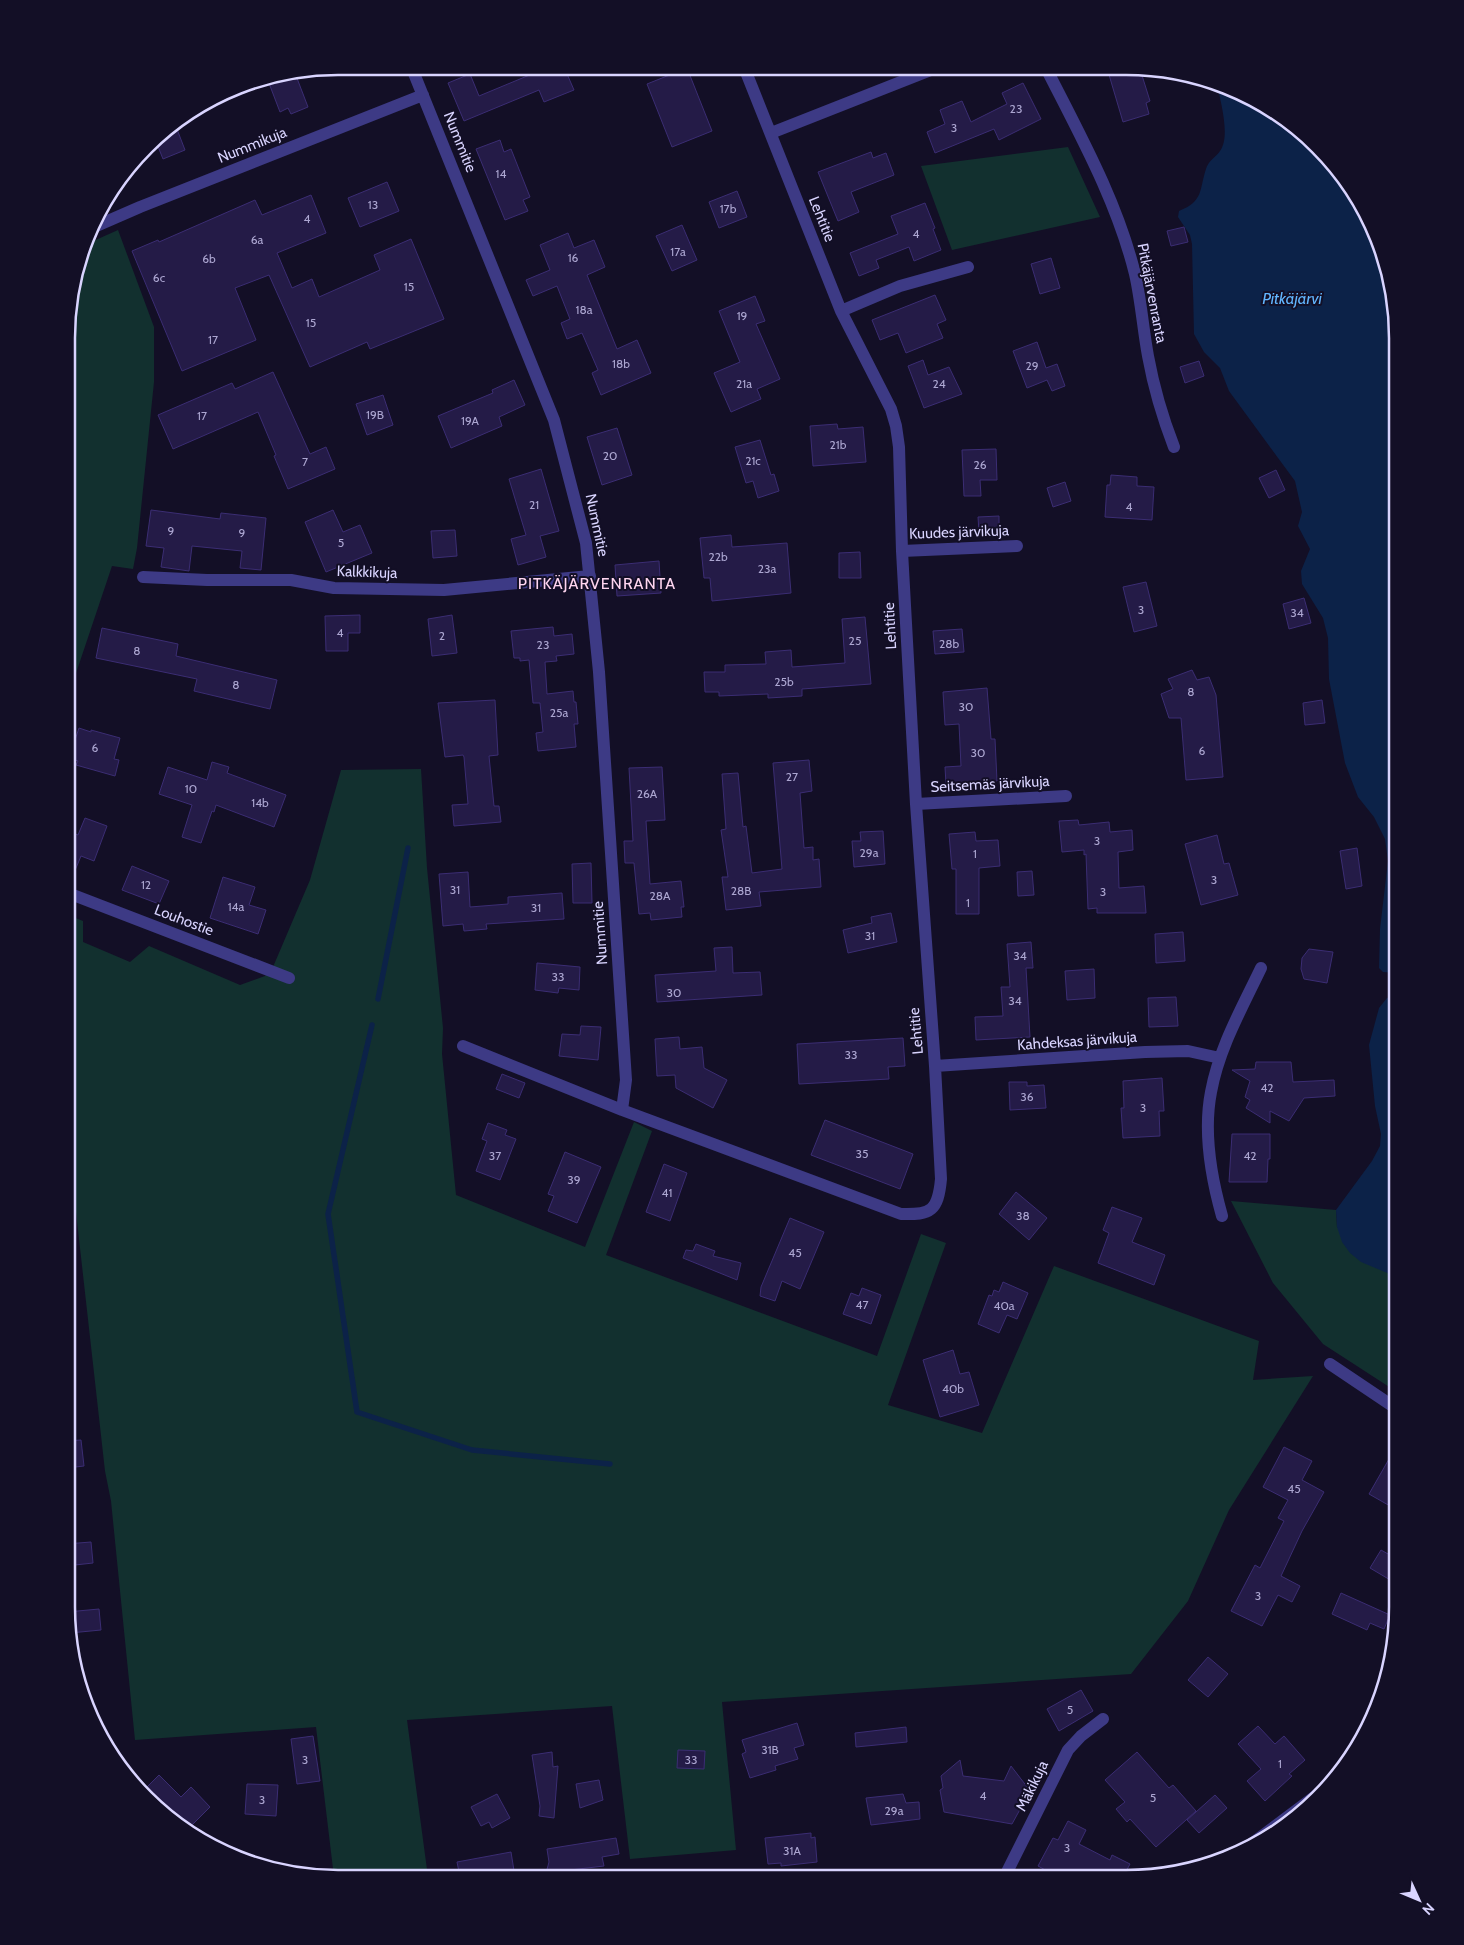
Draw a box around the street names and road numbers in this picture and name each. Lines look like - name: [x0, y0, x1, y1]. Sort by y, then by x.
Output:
- street label: Nummitie: [440, 109, 480, 175]
- street label: Nummikuja: [215, 123, 290, 167]
- street label: Lehtitie: [805, 194, 839, 245]
- street label: Pitkäjärvenranta: [1133, 242, 1171, 345]
- street label: Nummitie: [582, 492, 612, 558]
- street label: Kuudes järvikuja: [909, 521, 1010, 543]
- street label: Kalkkikuja: [336, 562, 398, 582]
- street label: Lehtitie: [880, 602, 900, 650]
- street label: Seitsemäs järvikuja: [930, 772, 1051, 796]
- street label: Louhostie: [152, 900, 216, 940]
- street label: Nummitie: [589, 900, 611, 965]
- street label: Lehtitie: [905, 1006, 927, 1055]
- street label: Kahdeksas järvikuja: [1016, 1028, 1138, 1054]
- street label: Mäkikuja: [1012, 1757, 1052, 1814]

